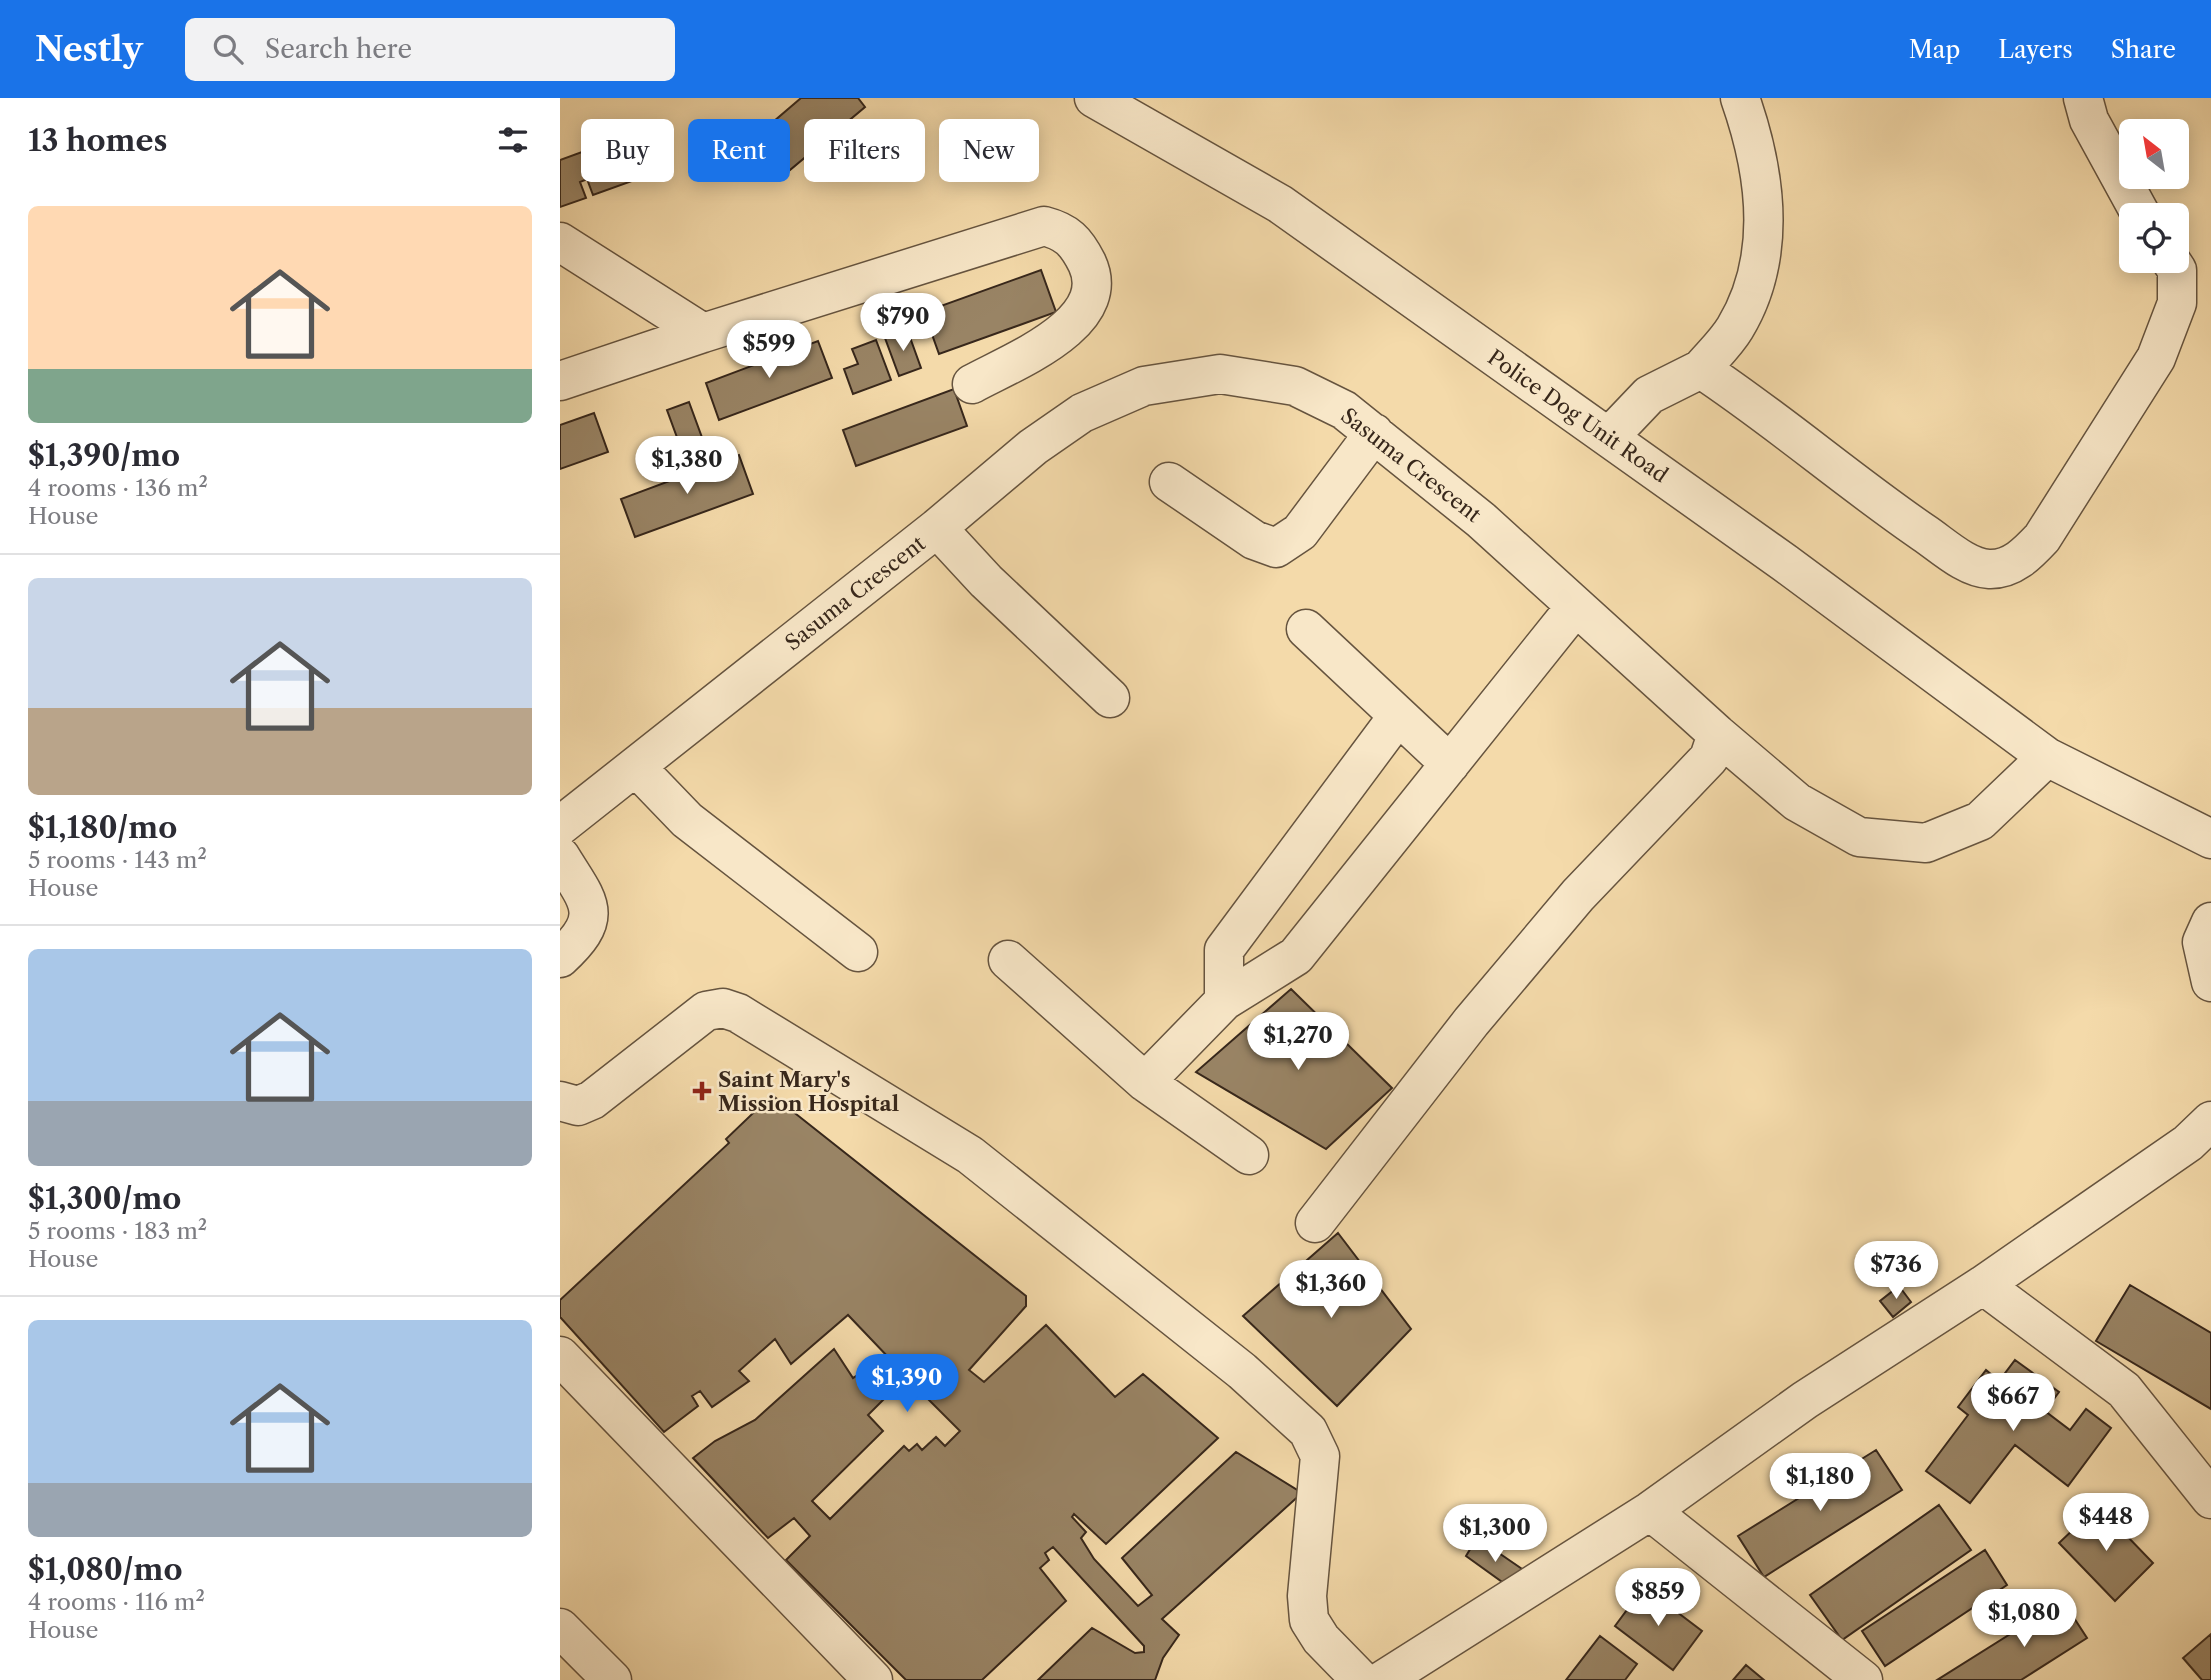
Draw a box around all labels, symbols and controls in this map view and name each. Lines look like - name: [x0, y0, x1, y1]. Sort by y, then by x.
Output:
- search box: [185, 18, 675, 81]
- text: Nestly: [35, 29, 143, 70]
- icon: search: [209, 30, 247, 68]
- text: Search here: [265, 33, 412, 65]
- text: Map: [1909, 35, 1960, 64]
- text: Layers: [1998, 35, 2073, 64]
- text: Share: [2111, 35, 2176, 64]
- chip: Buy: [581, 119, 674, 182]
- chip: Rent: [688, 119, 790, 182]
- chip: Filters: [804, 119, 925, 182]
- chip: New: [939, 119, 1039, 182]
- north arrow: [2119, 119, 2189, 189]
- map controls: [2119, 119, 2189, 273]
- icon: filters: [494, 121, 532, 159]
- text: 13 homes: [28, 122, 167, 159]
- button: locate: [2119, 203, 2189, 273]
- icon: home: [217, 251, 343, 377]
- pin: $790: [862, 294, 944, 353]
- text: $790: [876, 302, 930, 330]
- pin: $599: [728, 320, 810, 380]
- text: $599: [743, 329, 796, 357]
- street label: Police Dog Unit Road: [1483, 344, 1673, 488]
- street label: Sasuma Crescent: [1336, 403, 1486, 528]
- pin: $1,380: [630, 436, 744, 496]
- text: $1,390/mo: [28, 437, 180, 474]
- text: $1,380: [651, 445, 723, 473]
- text: 4 rooms · 136 m²: [28, 474, 208, 502]
- text: House: [28, 502, 98, 530]
- street label: Sasuma Crescent: [780, 530, 930, 655]
- icon: home: [217, 623, 343, 749]
- text: $1,180/mo: [28, 809, 177, 846]
- text: 5 rooms · 143 m²: [28, 846, 207, 874]
- text: House: [28, 874, 98, 902]
- icon: home: [217, 994, 343, 1120]
- pin: $1,270: [1241, 1012, 1355, 1072]
- text: $1,270: [1263, 1021, 1333, 1049]
- place label: Saint Mary's Mission Hospital: [718, 1067, 899, 1116]
- marker: Saint Mary's Mission Hospital: [692, 1081, 712, 1101]
- text: $1,300/mo: [28, 1180, 181, 1217]
- text: 5 rooms · 183 m²: [28, 1217, 207, 1245]
- pin: $736: [1855, 1242, 1937, 1301]
- text: House: [28, 1245, 98, 1273]
- text: $736: [1870, 1250, 1922, 1278]
- pin: $1,360: [1274, 1260, 1388, 1320]
- text: $1,360: [1296, 1269, 1366, 1297]
- pin: $1,390: [850, 1354, 964, 1414]
- text: $1,390: [872, 1363, 942, 1391]
- icon: home: [217, 1365, 343, 1491]
- pin: $667: [1972, 1374, 2054, 1433]
- text: $667: [1987, 1382, 2039, 1410]
- pin: $1,180: [1763, 1454, 1877, 1513]
- text: $1,180: [1786, 1462, 1854, 1490]
- pin: $448: [2065, 1494, 2147, 1553]
- text: $448: [2079, 1502, 2133, 1530]
- pin: $1,300: [1438, 1504, 1552, 1564]
- text: $1,300: [1459, 1513, 1531, 1541]
- text: $1,080/mo: [28, 1551, 183, 1588]
- pin: $859: [1617, 1568, 1699, 1628]
- text: $859: [1631, 1577, 1685, 1605]
- text: 4 rooms · 116 m²: [28, 1588, 205, 1616]
- pin: $1,080: [1967, 1590, 2081, 1649]
- text: $1,080: [1988, 1598, 2060, 1626]
- text: House: [28, 1616, 98, 1644]

